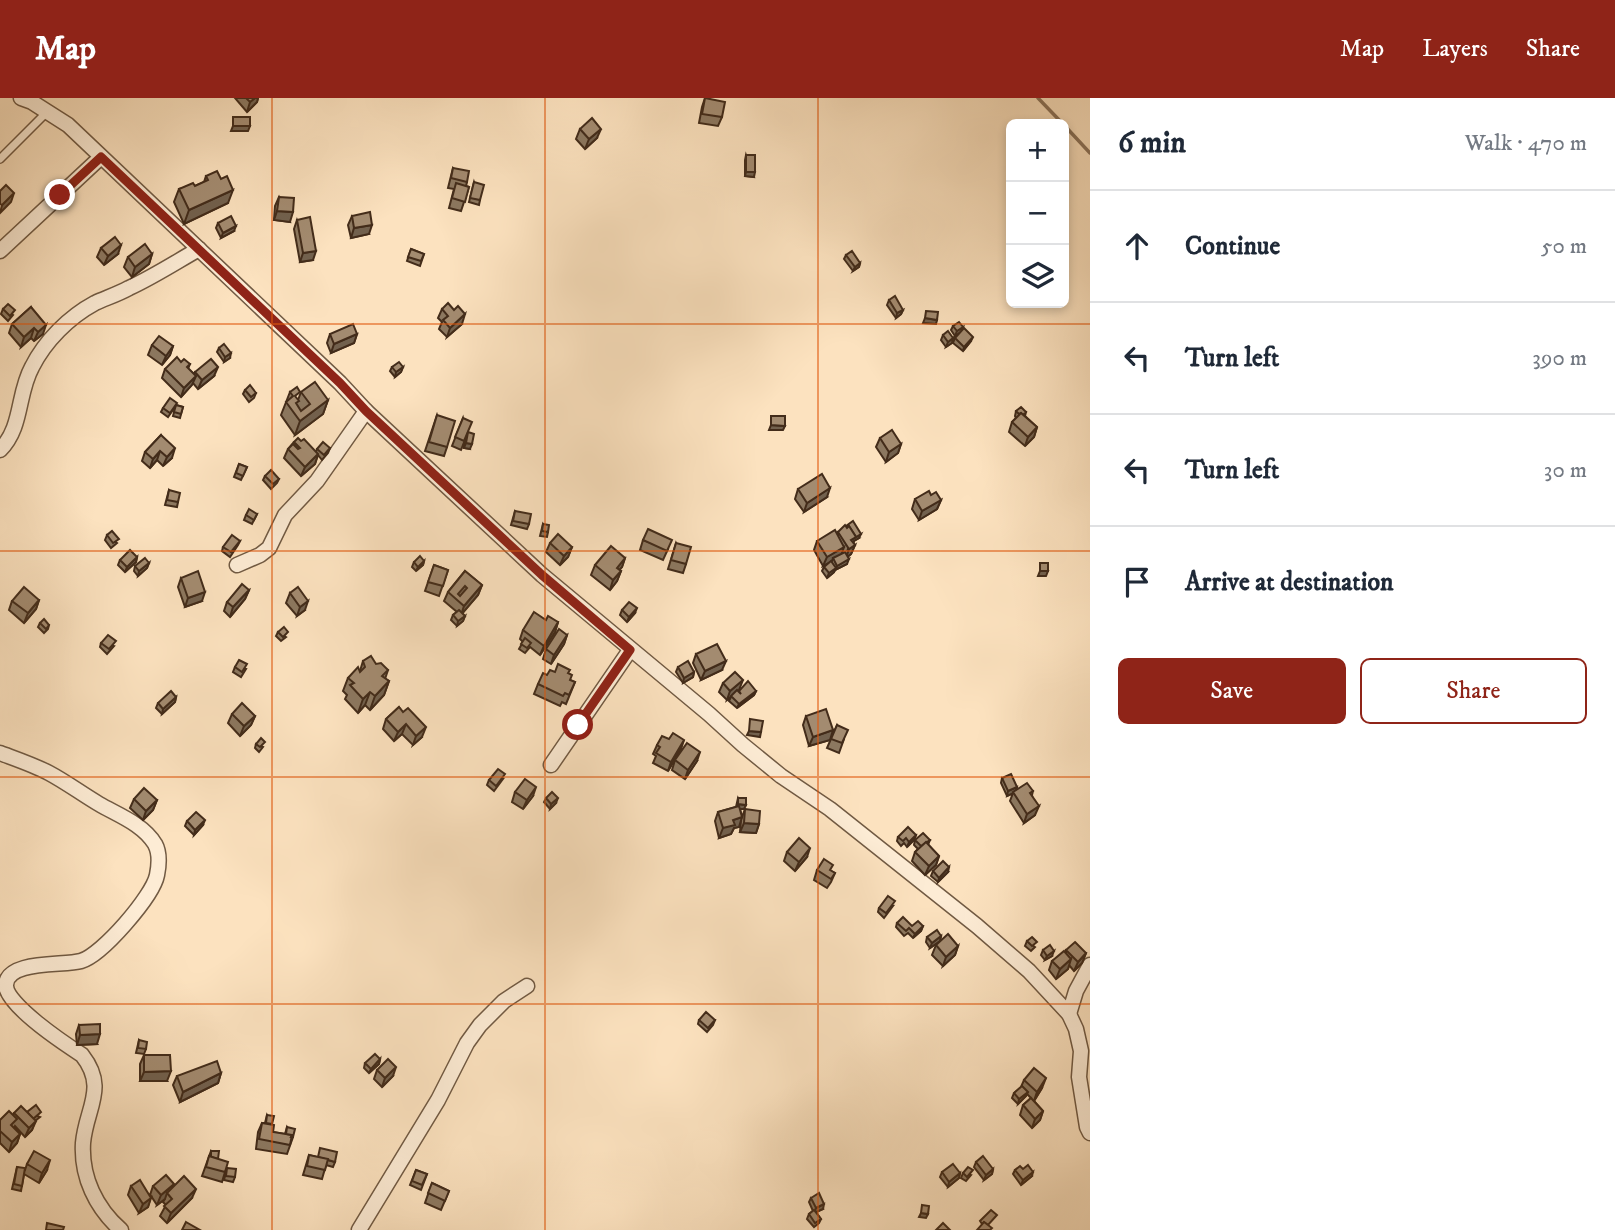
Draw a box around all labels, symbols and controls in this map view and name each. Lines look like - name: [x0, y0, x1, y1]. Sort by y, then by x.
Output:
- text: Map: [35, 29, 96, 70]
- text: Map: [1340, 34, 1384, 64]
- text: Layers: [1422, 34, 1488, 64]
- text: Share: [1526, 34, 1580, 64]
- map controls: [1006, 119, 1069, 308]
- button: +: [1006, 119, 1069, 182]
- text: 6 min: [1118, 125, 1186, 162]
- text: Walk · 470 m: [1465, 129, 1587, 158]
- route end: [44, 179, 75, 210]
- button: −: [1006, 182, 1069, 245]
- icon: ahead: [1118, 227, 1156, 265]
- text: Continue: [1185, 230, 1280, 263]
- text: 50 m: [1541, 232, 1587, 261]
- button: layers: [1006, 245, 1069, 308]
- icon: left: [1118, 339, 1156, 377]
- text: Turn left: [1185, 342, 1279, 375]
- text: 390 m: [1532, 344, 1587, 373]
- icon: left: [1118, 451, 1156, 489]
- text: Turn left: [1185, 454, 1279, 487]
- text: 30 m: [1544, 456, 1587, 485]
- icon: arrive: [1118, 563, 1156, 601]
- text: Arrive at destination: [1185, 566, 1394, 599]
- button: Save: [1118, 658, 1346, 724]
- button: Share: [1360, 658, 1587, 724]
- route start: [562, 709, 593, 740]

